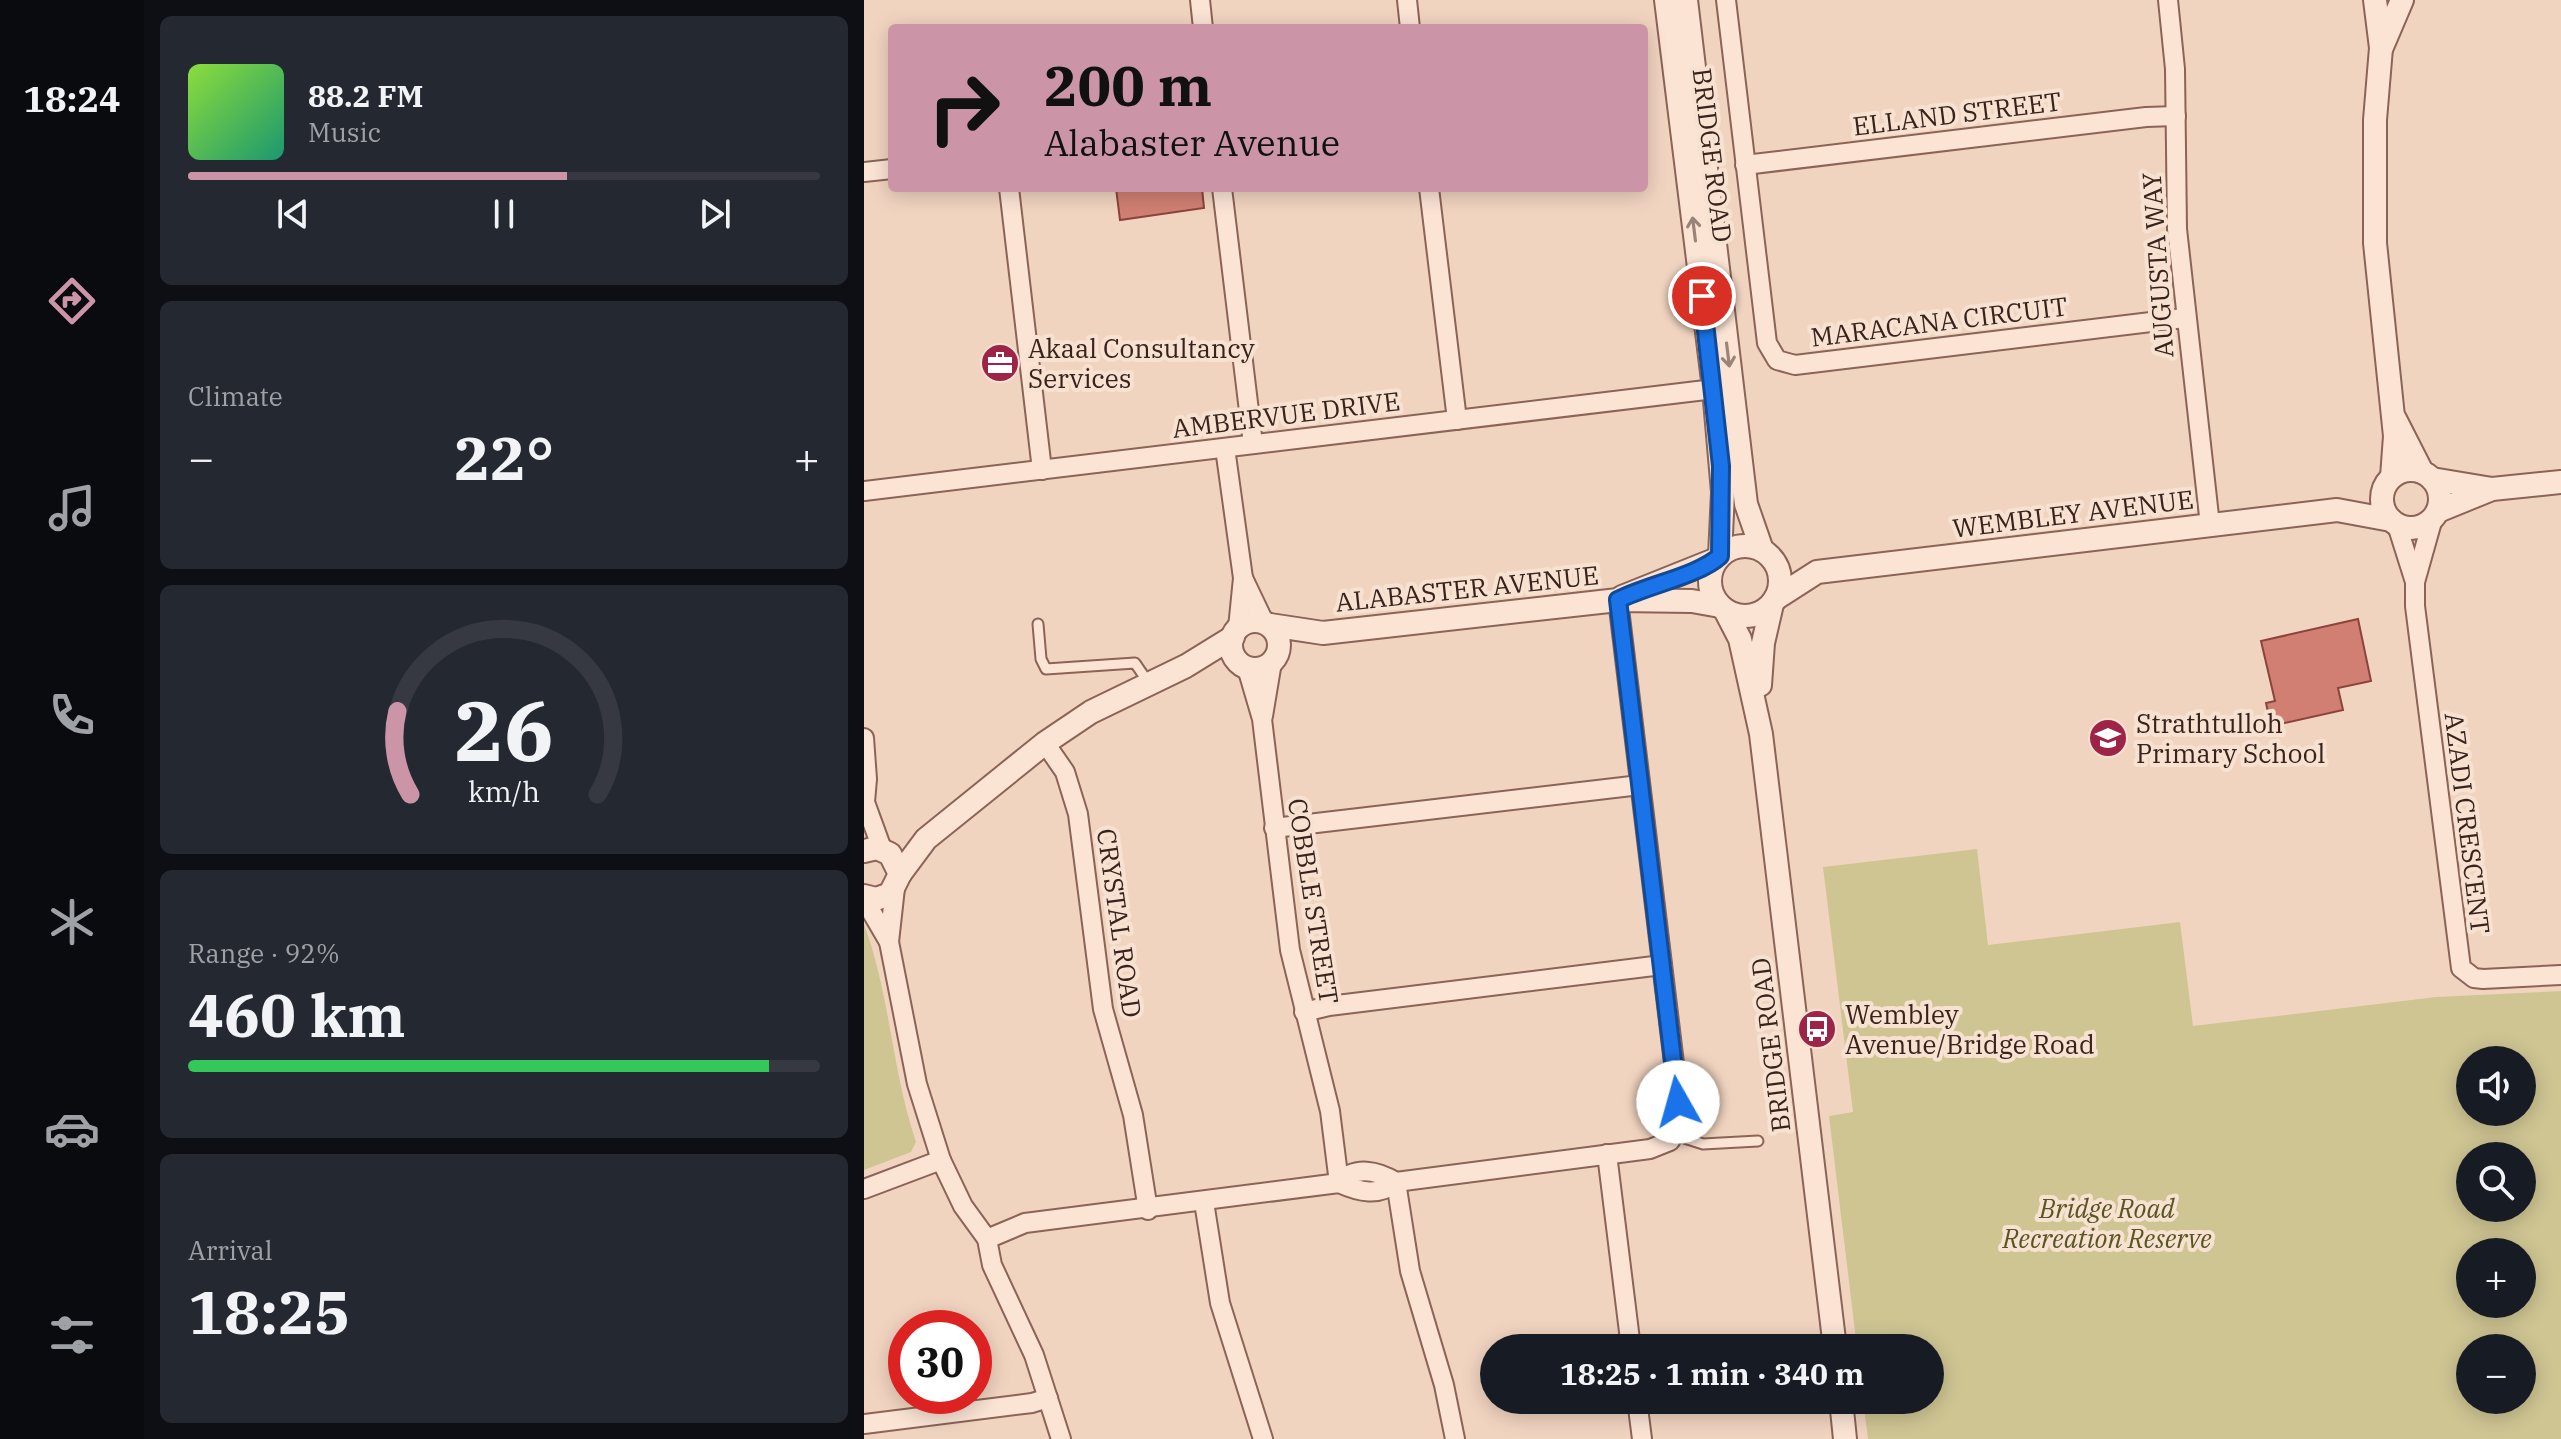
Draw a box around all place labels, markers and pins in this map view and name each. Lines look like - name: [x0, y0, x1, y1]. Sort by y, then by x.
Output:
- pin: [1668, 262, 1736, 330]
- place label: Akaal Consultancy Services: [1028, 331, 1255, 395]
- office icon: Akaal Consultancy Services: [979, 342, 1021, 384]
- place label: Strathtulloh Primary School: [2136, 706, 2325, 770]
- school or university icon: Strathtulloh Primary School: [2087, 717, 2129, 759]
- place label: Wembley Avenue/Bridge Road: [1845, 997, 2095, 1061]
- bus stop icon: Wembley Avenue/Bridge Road: [1796, 1008, 1838, 1050]

